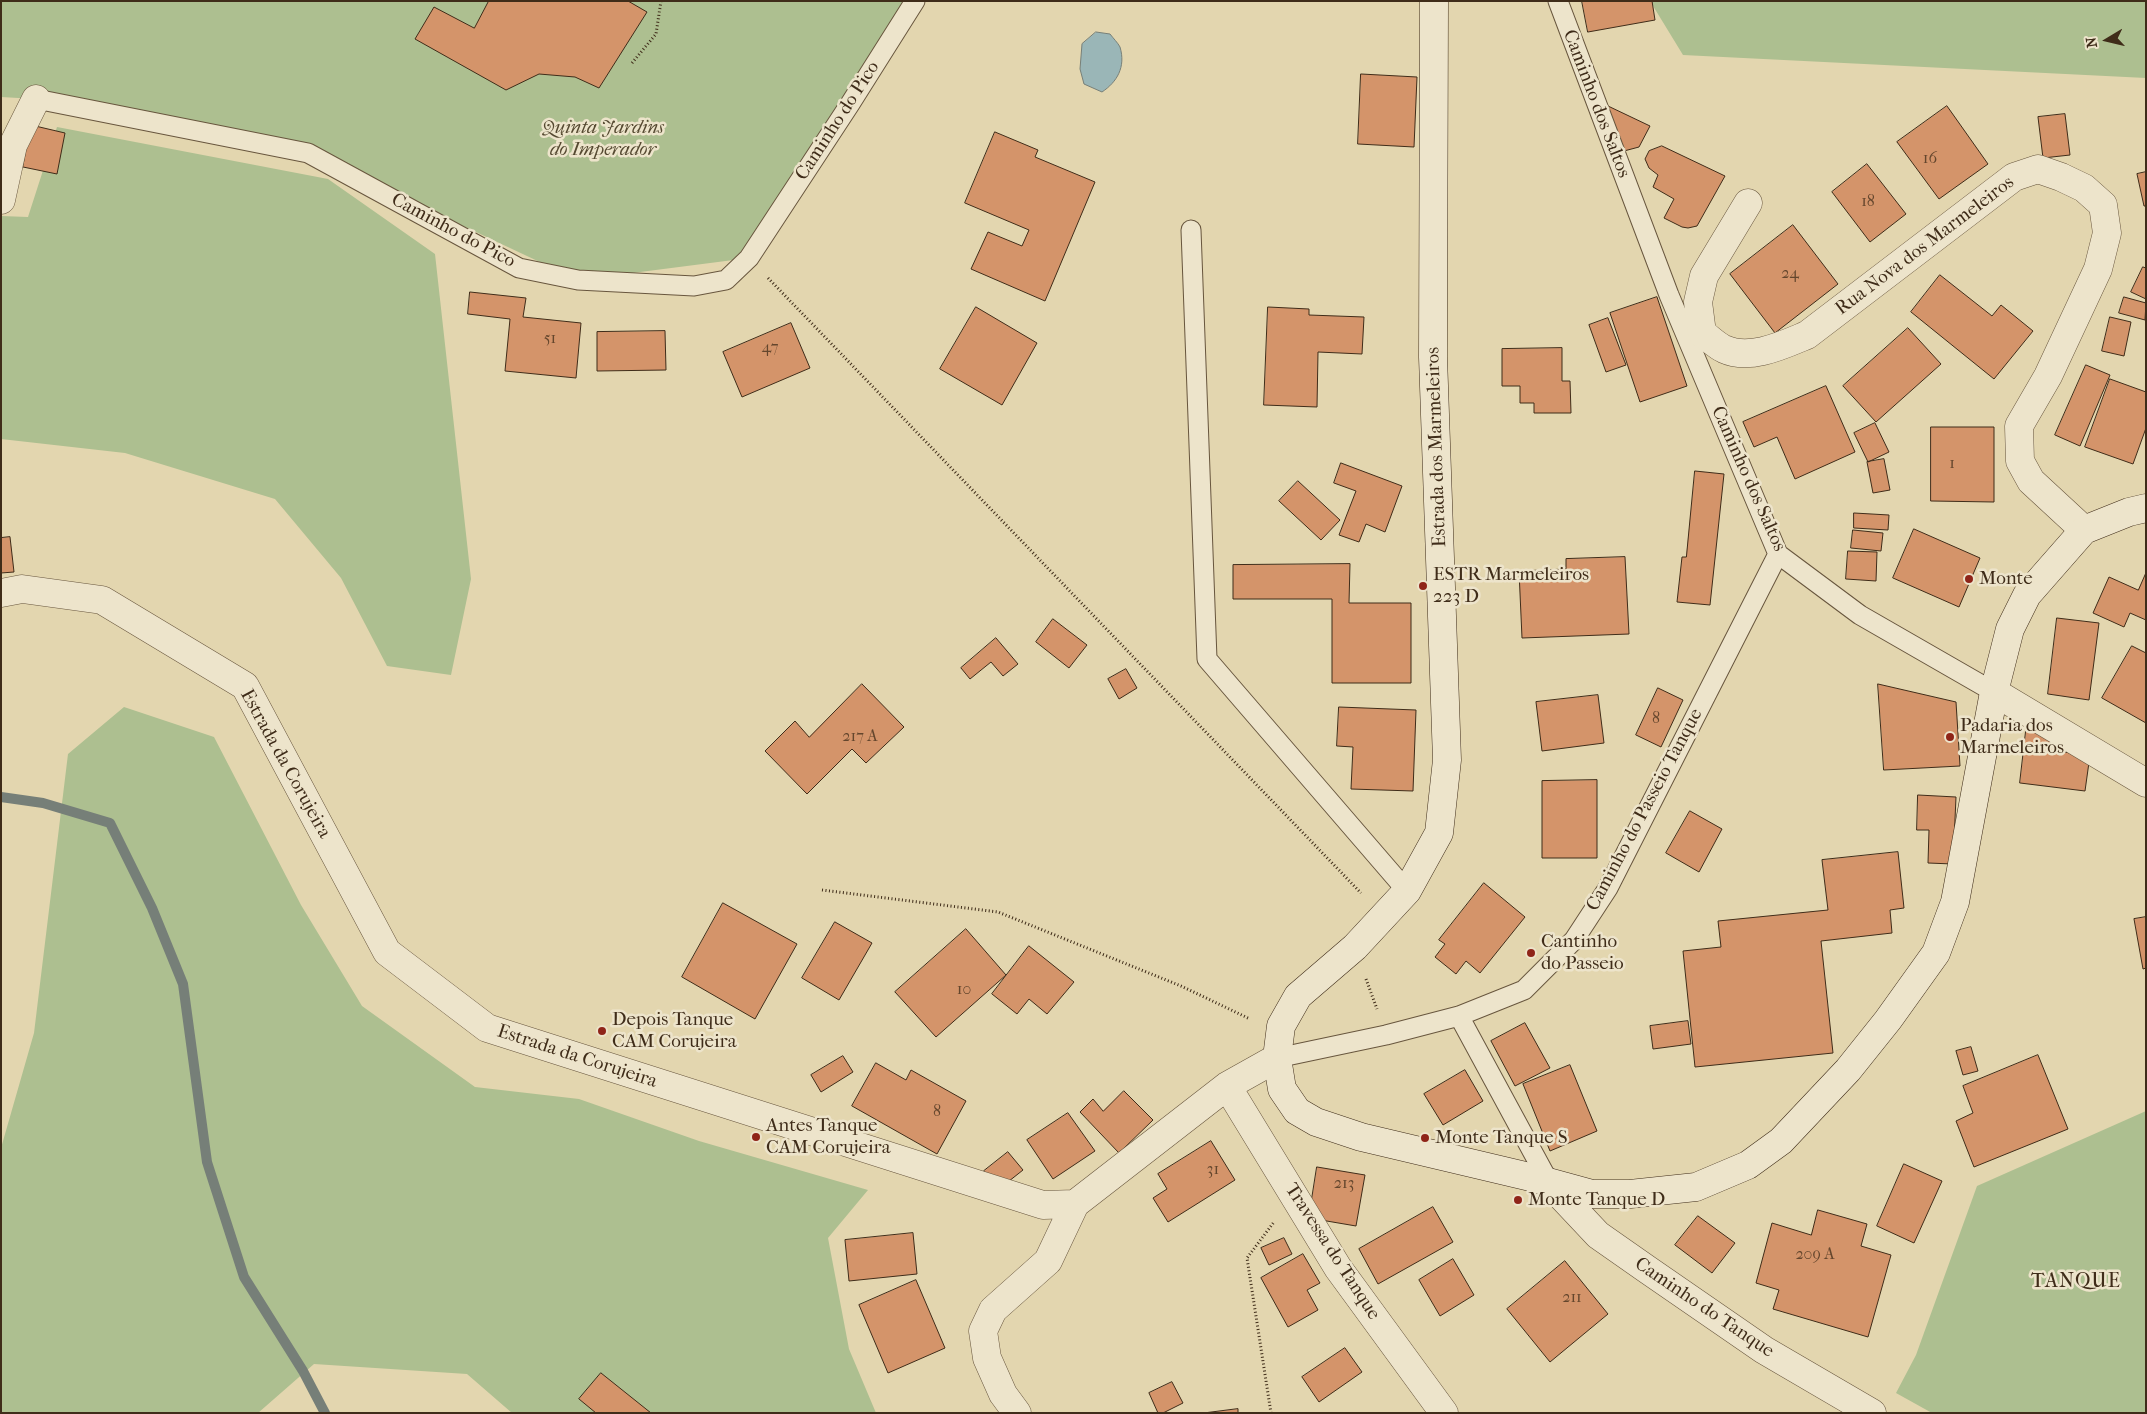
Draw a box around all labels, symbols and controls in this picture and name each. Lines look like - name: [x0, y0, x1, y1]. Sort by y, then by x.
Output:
- north arrow: [2082, 15, 2132, 65]
- street label: Caminho dos Saltos: [1557, 27, 1635, 181]
- text: N: [2082, 36, 2101, 49]
- street label: Caminho do Pico: [791, 57, 885, 185]
- park label: Quinta Jardins do Imperador: [542, 117, 664, 161]
- house number: 16: [1923, 149, 1937, 169]
- street label: Rua Nova dos Marmeleiros: [1831, 171, 2019, 321]
- street label: Caminho do Pico: [387, 189, 519, 273]
- house number: 18: [1861, 192, 1875, 212]
- house number: 24: [1781, 264, 1799, 284]
- house number: 51: [544, 329, 556, 349]
- house number: 47: [762, 338, 778, 358]
- street label: Estrada dos Marmeleiros: [1422, 346, 1452, 548]
- street label: Caminho dos Saltos: [1706, 403, 1790, 555]
- house number: 1: [1949, 454, 1955, 474]
- place label: ESTR Marmeleiros 223 D: [1433, 564, 1589, 608]
- place label: Monte: [1979, 568, 2033, 590]
- marker: Monte: [1963, 573, 1975, 585]
- marker: ESTR Marmeleiros 223 D: [1417, 580, 1429, 592]
- street label: Estrada da Corujeira: [235, 686, 335, 842]
- street label: Caminho do Passeio Tanque: [1582, 705, 1708, 915]
- house number: 8: [1652, 709, 1660, 729]
- place label: Padaria dos Marmeleiros: [1960, 715, 2064, 759]
- house number: 217 A: [842, 727, 878, 747]
- marker: Padaria dos Marmeleiros: [1944, 731, 1956, 743]
- place label: Cantinho do Passeio: [1541, 931, 1624, 975]
- marker: Cantinho do Passeio: [1525, 947, 1537, 959]
- house number: 10: [957, 980, 971, 1000]
- place label: Depois Tanque CAM Corujeira: [612, 1009, 736, 1053]
- street label: Estrada da Corujeira: [494, 1020, 660, 1094]
- marker: Depois Tanque CAM Corujeira: [596, 1025, 608, 1037]
- house number: 8: [933, 1102, 941, 1122]
- place label: Antes Tanque CAM Corujeira: [766, 1115, 890, 1159]
- place label: Monte Tanque S: [1435, 1127, 1568, 1149]
- marker: Antes Tanque CAM Corujeira: [750, 1131, 762, 1143]
- marker: Monte Tanque S: [1419, 1132, 1431, 1144]
- house number: 31: [1207, 1160, 1219, 1180]
- house number: 213: [1334, 1174, 1354, 1194]
- street label: Travessa do Tanque: [1279, 1179, 1385, 1325]
- place label: Monte Tanque D: [1528, 1189, 1665, 1211]
- marker: Monte Tanque D: [1512, 1194, 1524, 1206]
- house number: 209 A: [1795, 1245, 1835, 1265]
- street label: Caminho do Tanque: [1630, 1253, 1778, 1363]
- district label: TANQUE: [2030, 1270, 2122, 1294]
- house number: 211: [1562, 1288, 1582, 1308]

